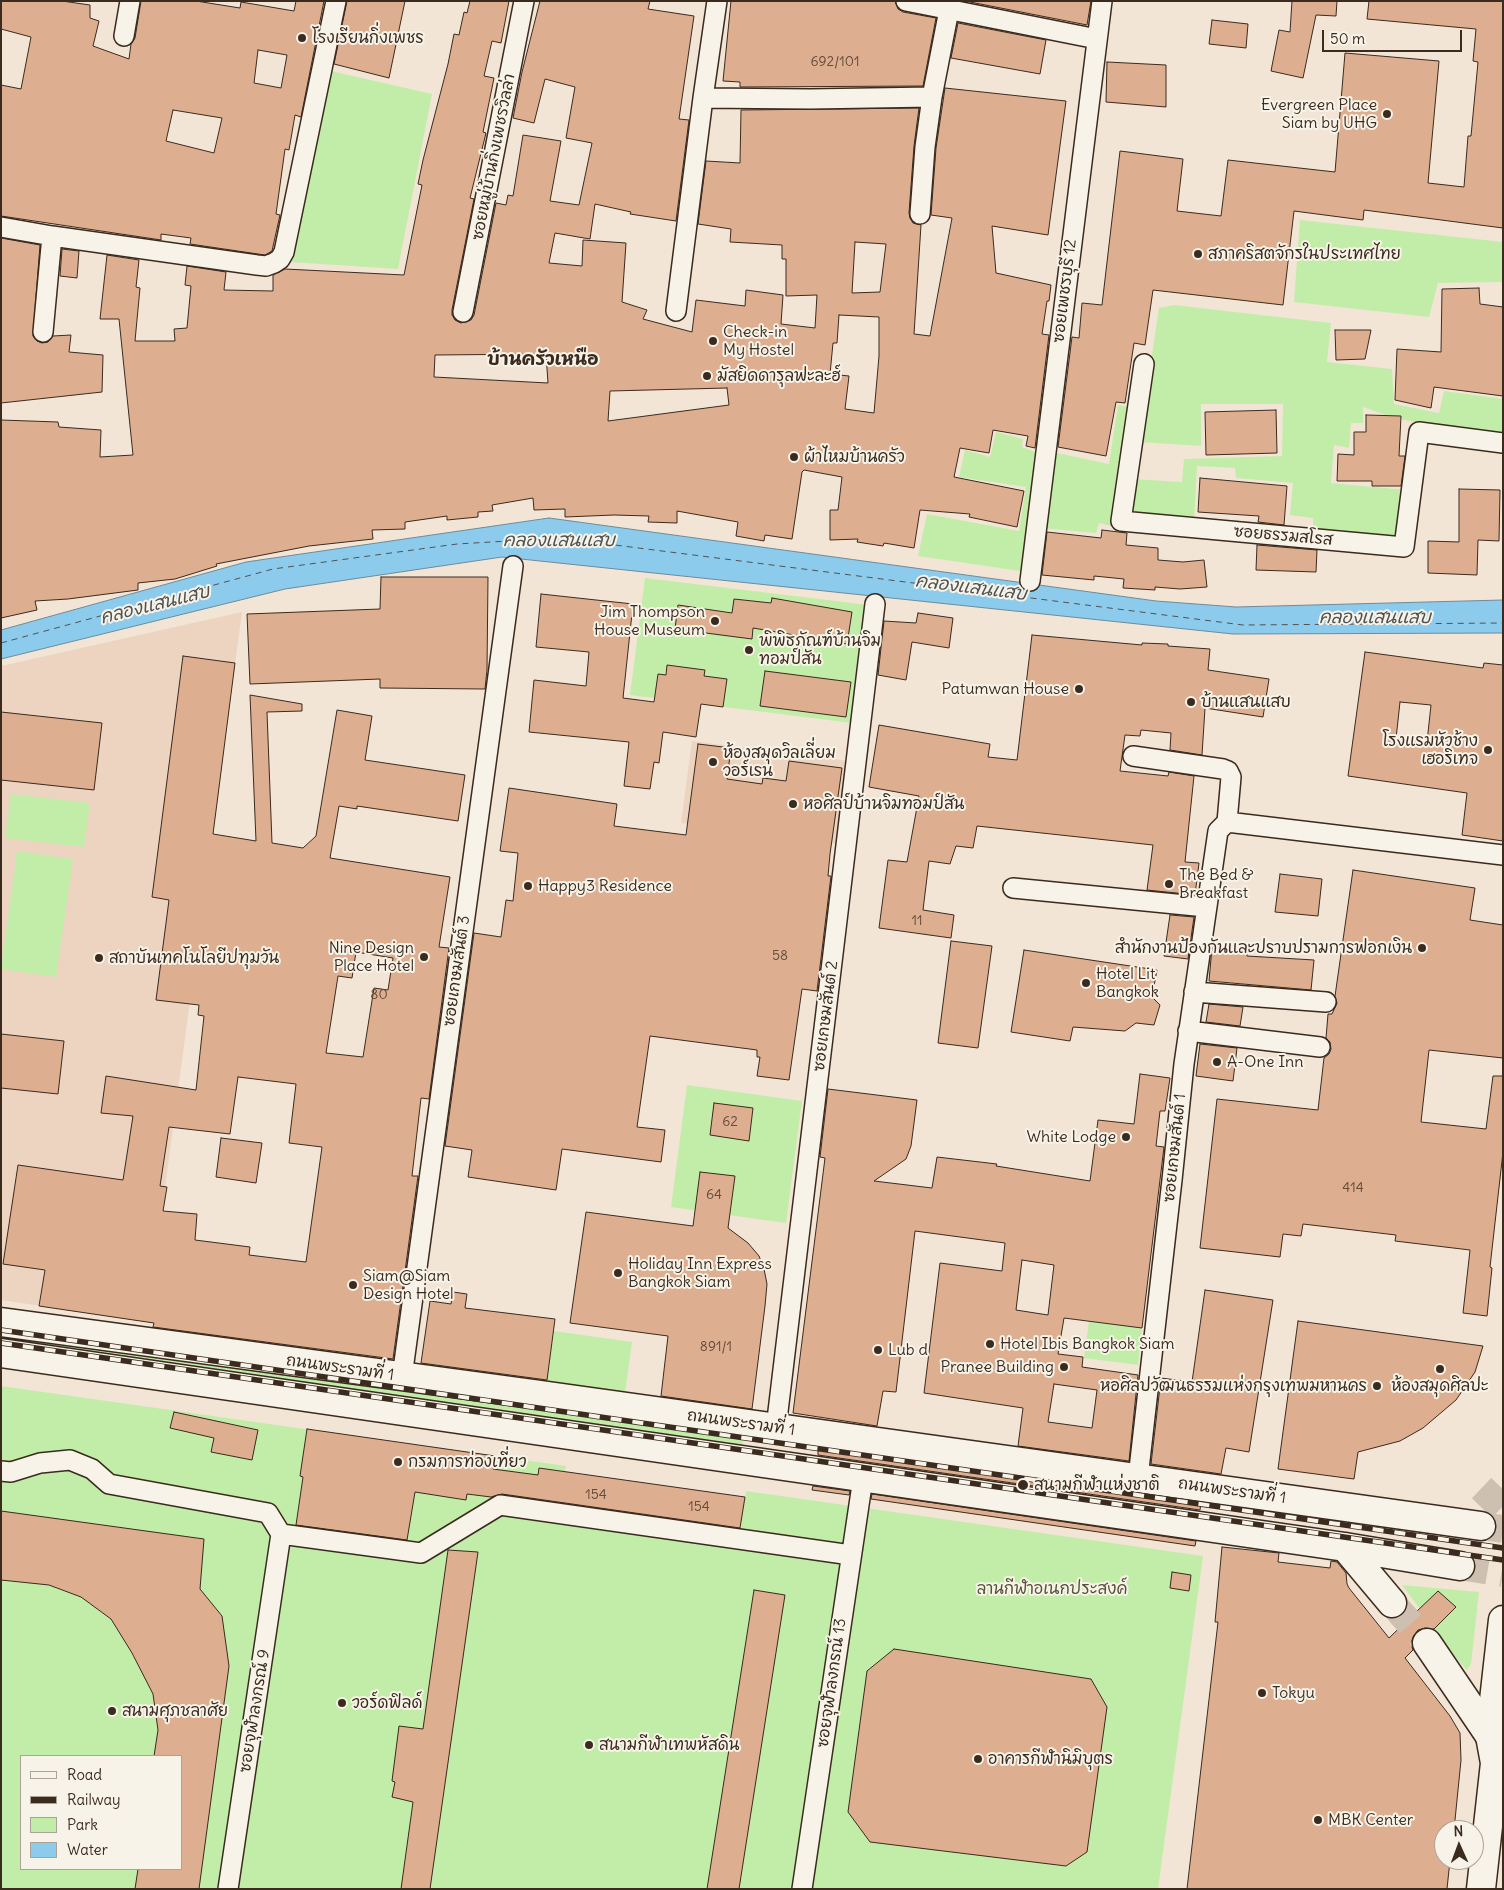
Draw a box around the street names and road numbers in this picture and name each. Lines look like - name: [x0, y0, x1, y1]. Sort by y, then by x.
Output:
- street label: ซอยหมู่บ้านกิ่งเพชรวิลล่า: [468, 72, 520, 242]
- street label: ซอยเพชรบุรี 12: [1049, 238, 1081, 344]
- street label: ซอยธรรมสโรส: [1233, 522, 1333, 550]
- street label: ซอยเกษมสันต์ 3: [440, 914, 474, 1028]
- street label: ซอยเกษมสันต์ 2: [810, 959, 842, 1073]
- street label: ซอยเกษมสันต์ 1: [1160, 1093, 1190, 1203]
- street label: ถนนพระรามที่ 1: [285, 1351, 395, 1385]
- street label: ถนนพระรามที่ 1: [686, 1406, 796, 1440]
- street label: ถนนพระรามที่ 1: [1177, 1474, 1287, 1508]
- street label: ซอยจุฬาลงกรณ์ 13: [813, 1617, 851, 1749]
- street label: ซอยจุฬาลงกรณ์ 9: [236, 1648, 274, 1774]

